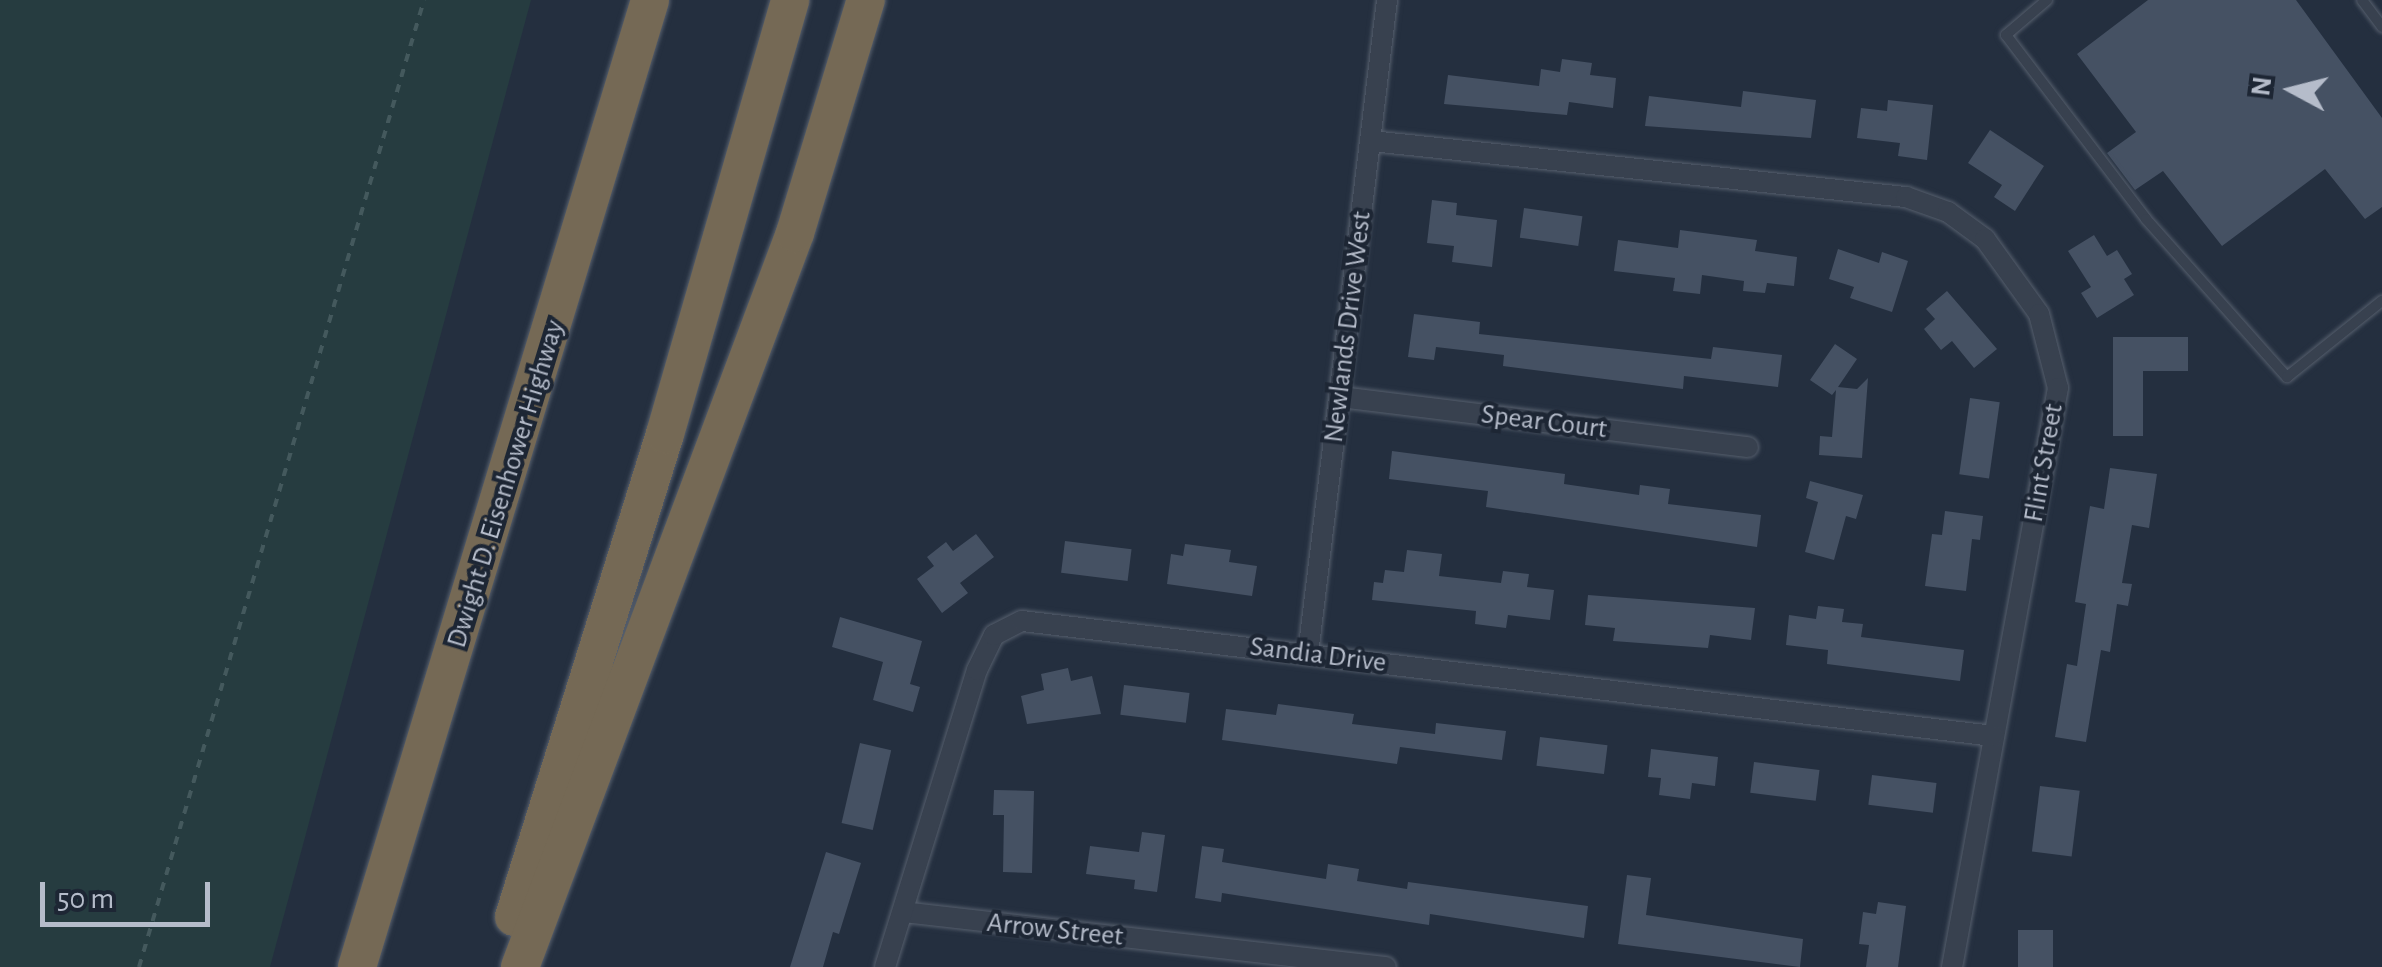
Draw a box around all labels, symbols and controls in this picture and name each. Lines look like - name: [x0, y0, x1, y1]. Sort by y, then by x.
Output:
- north arrow: [2242, 40, 2342, 140]
- text: N: [2247, 75, 2277, 98]
- street label: Newlands Drive West: [1317, 209, 1379, 445]
- street label: Dwight D. Eisenhower Highway: [440, 316, 572, 652]
- street label: Spear Court: [1479, 398, 1609, 446]
- street label: Flint Street: [2017, 401, 2071, 525]
- street label: Sandia Drive: [1248, 630, 1388, 680]
- scale bar: [45, 862, 215, 924]
- text: 50 m: [57, 884, 114, 914]
- street label: Arrow Street: [985, 906, 1125, 954]

